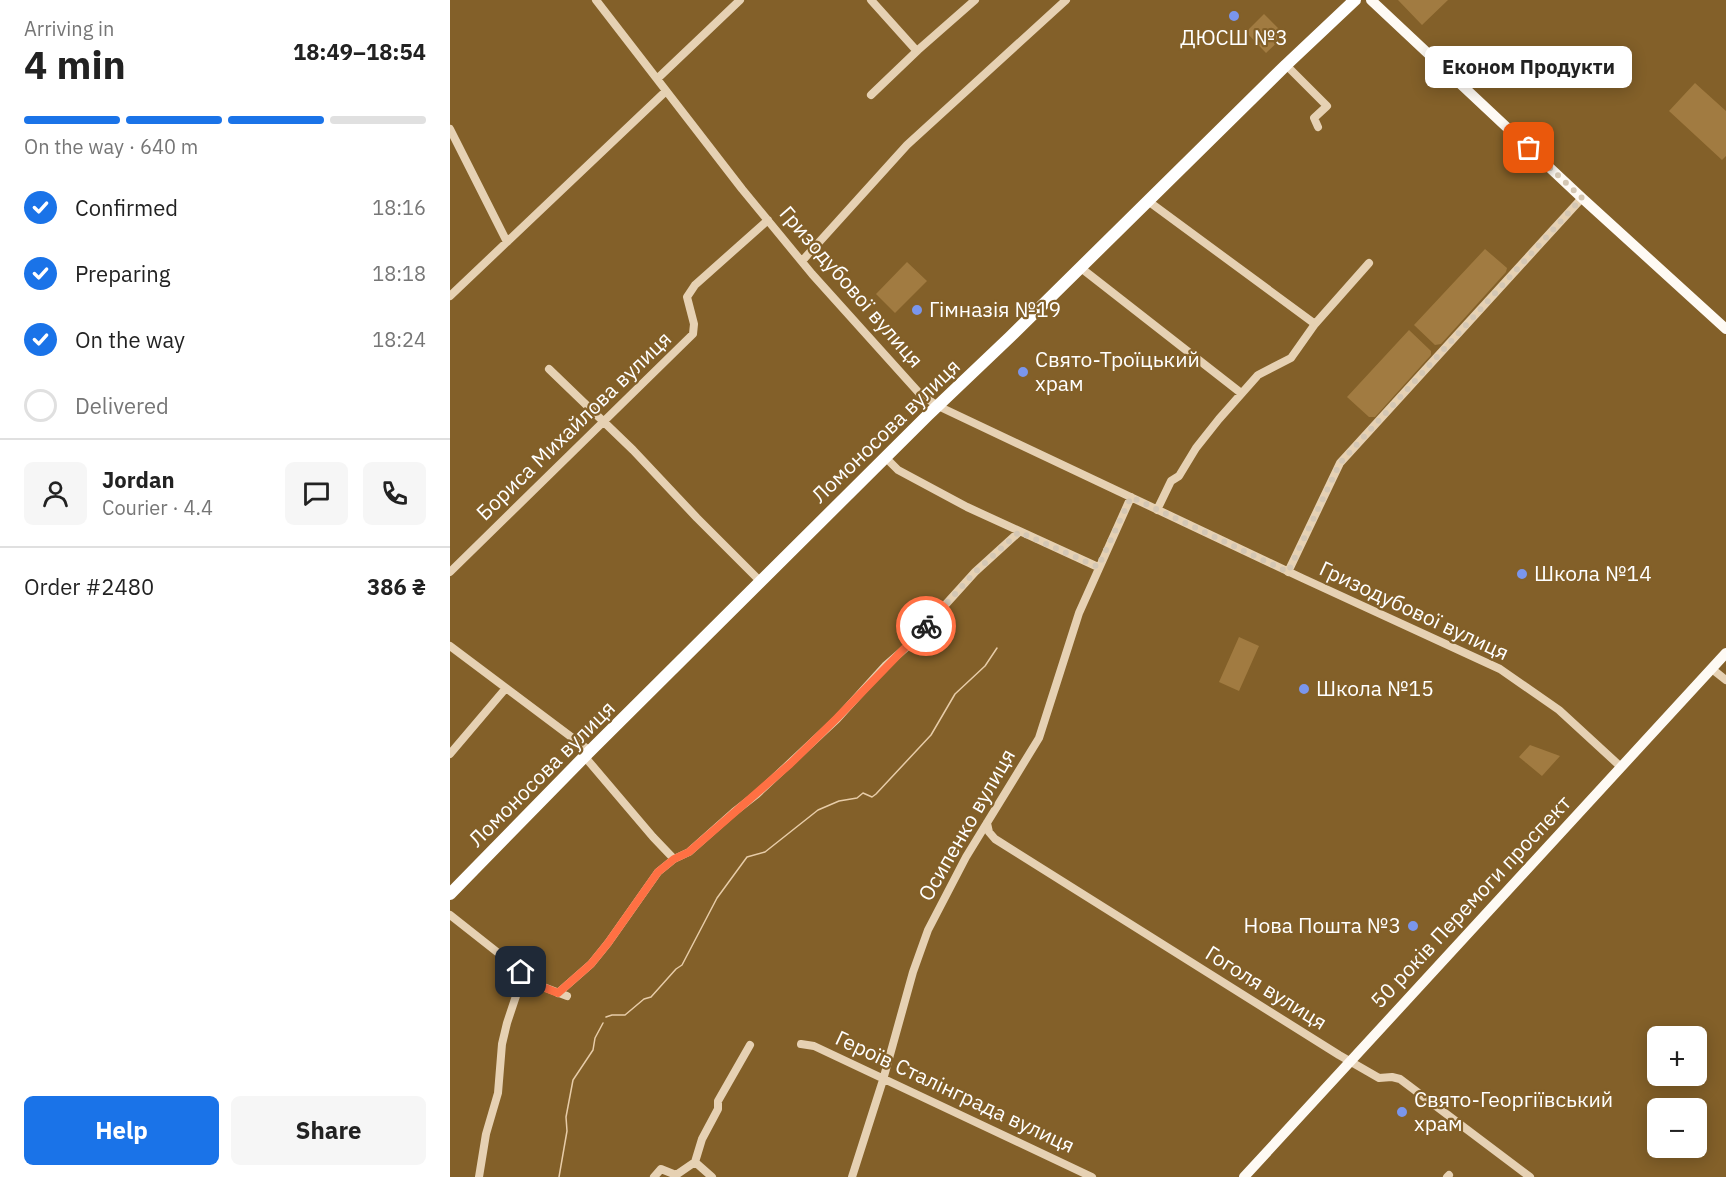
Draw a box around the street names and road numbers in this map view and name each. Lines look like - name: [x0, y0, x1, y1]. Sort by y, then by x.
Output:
- street label: Гризодубової вулиця: [774, 199, 930, 373]
- street label: Бориса Михайлова вулиця: [470, 325, 677, 526]
- street label: Ломоносова вулиця: [805, 352, 966, 509]
- street label: Гризодубової вулиця: [1315, 554, 1514, 666]
- street label: Ломоносова вулиця: [462, 694, 621, 853]
- street label: Осипенко вулиця: [911, 743, 1021, 906]
- street label: 50 років Перемоги проспект: [1364, 789, 1577, 1014]
- street label: Гоголя вулиця: [1200, 939, 1333, 1036]
- street label: Героїв Сталінграда вулиця: [831, 1023, 1080, 1159]

